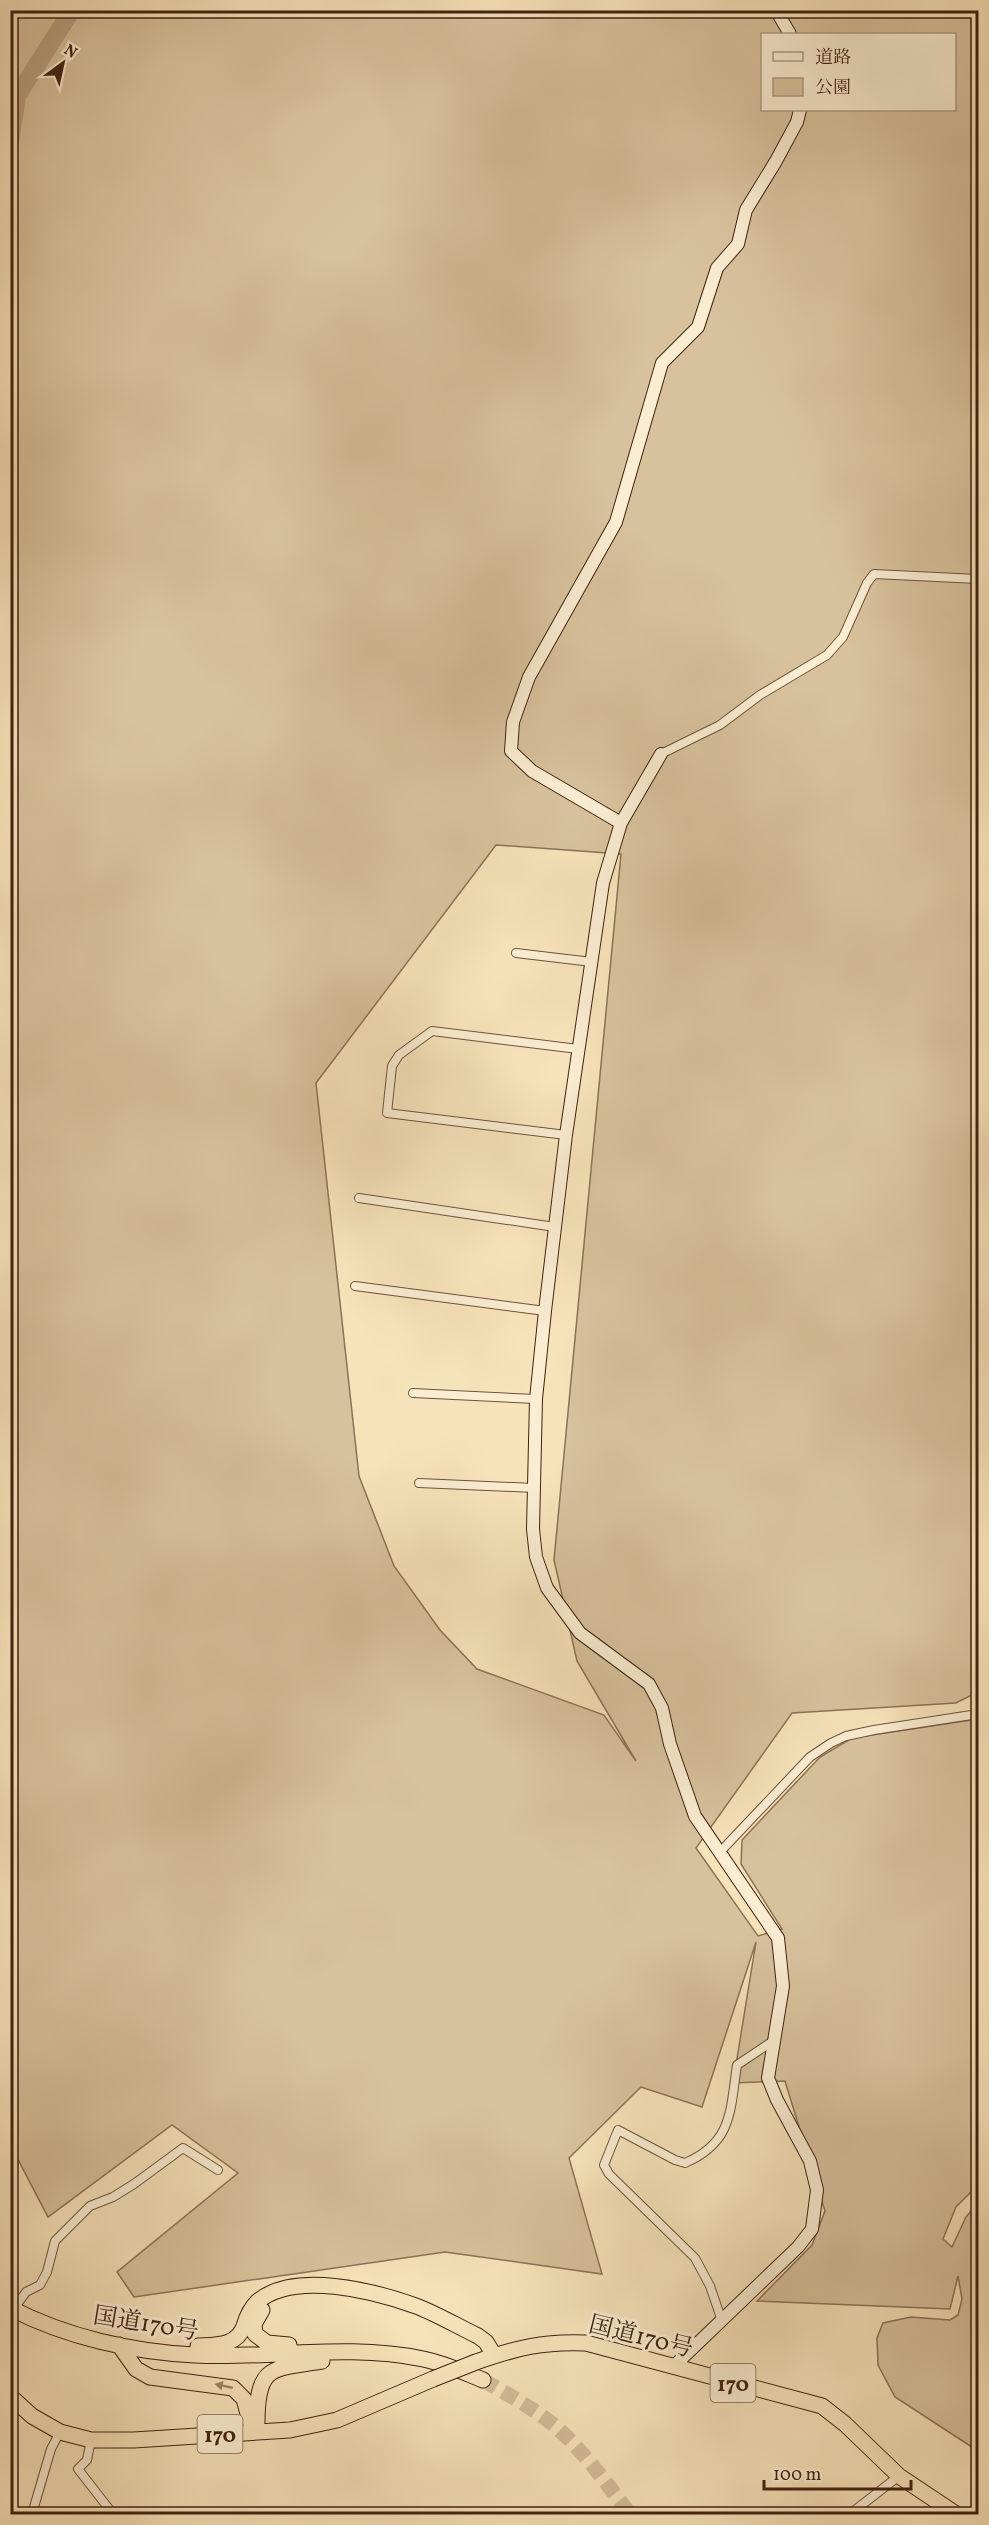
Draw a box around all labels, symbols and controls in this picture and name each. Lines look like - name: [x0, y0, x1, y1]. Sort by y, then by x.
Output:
- north arrow: [33, 33, 93, 93]
- legend: [761, 33, 956, 111]
- text: N: [59, 40, 81, 65]
- text: 道路: [815, 46, 851, 71]
- text: 公園: [815, 76, 851, 101]
- street label: 国道170号: [90, 2300, 201, 2350]
- street label: 国道170号: [585, 2309, 696, 2367]
- road number: 170: [710, 2364, 756, 2402]
- one-way arrow: [214, 2381, 233, 2390]
- road number: 170: [198, 2415, 242, 2453]
- scale bar: [764, 2453, 911, 2491]
- text: 100 m: [773, 2463, 822, 2488]

